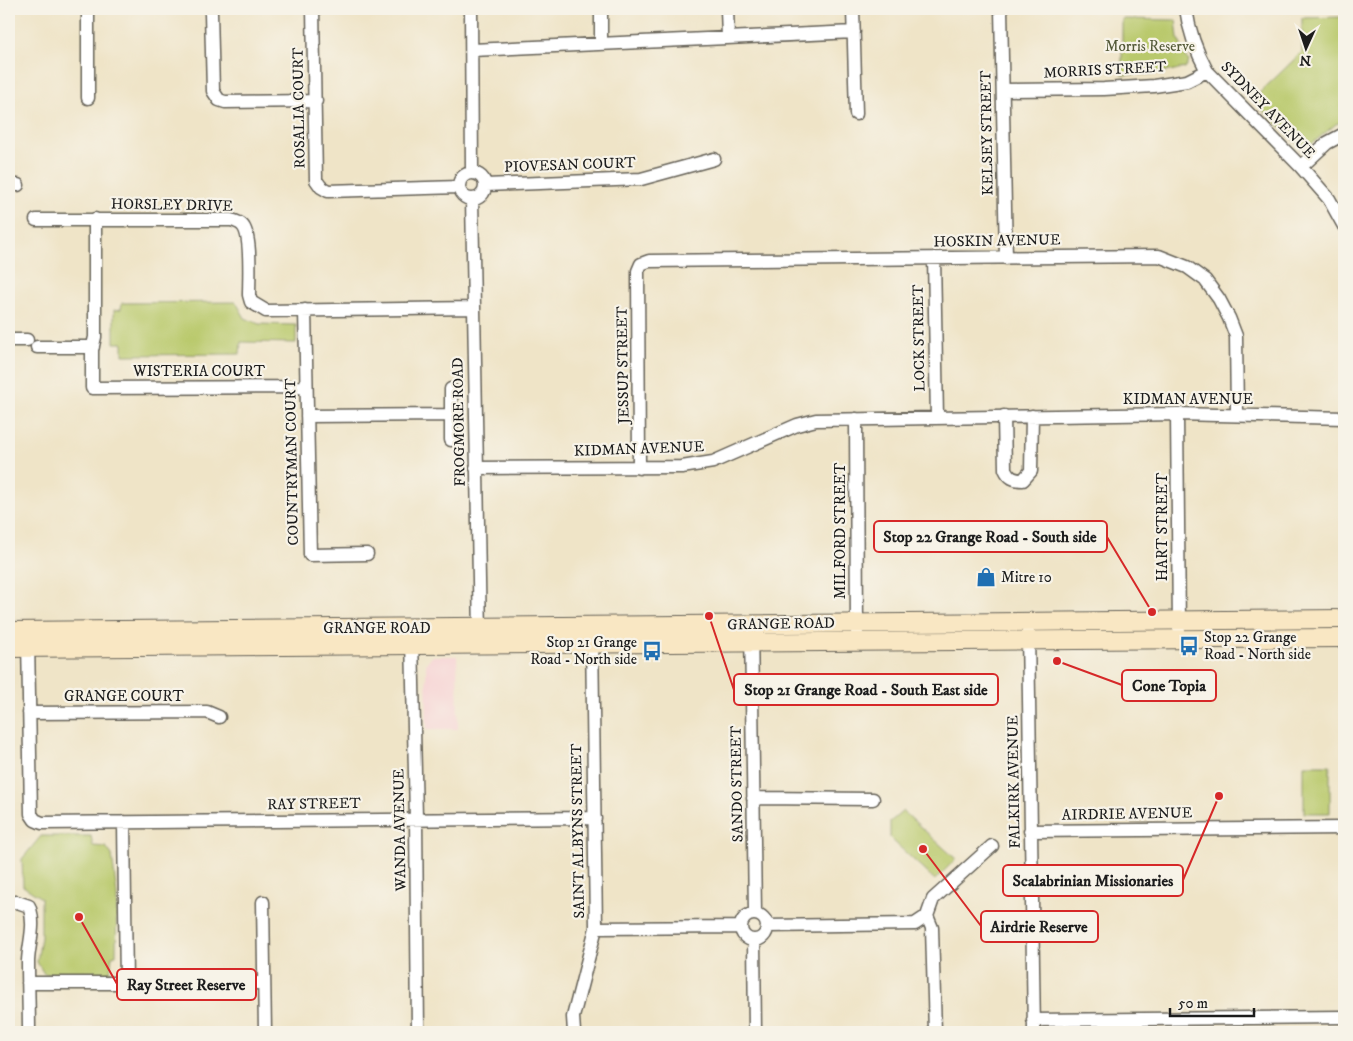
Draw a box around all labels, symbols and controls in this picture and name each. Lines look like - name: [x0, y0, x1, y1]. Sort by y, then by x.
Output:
- north arrow: [1280, 22, 1330, 72]
- park label: Morris Reserve: [1105, 37, 1195, 56]
- street label: ROSALIA COURT: [288, 47, 310, 169]
- street label: MORRIS STREET: [1043, 57, 1168, 83]
- street label: SYDNEY AVENUE: [1217, 58, 1319, 162]
- street label: KELSEY STREET: [976, 70, 998, 196]
- street label: PIOVESAN COURT: [504, 153, 637, 177]
- street label: HORSLEY DRIVE: [111, 194, 234, 216]
- street label: HOSKIN AVENUE: [933, 230, 1061, 252]
- street label: LOCK STREET: [909, 284, 929, 392]
- street label: JESSUP STREET: [612, 305, 634, 426]
- street label: FROGMORE ROAD: [448, 357, 470, 487]
- street label: WISTERIA COURT: [132, 362, 266, 381]
- street label: COUNTRYMAN COURT: [281, 378, 303, 546]
- street label: KIDMAN AVENUE: [1123, 390, 1254, 409]
- street label: KIDMAN AVENUE: [574, 437, 705, 461]
- street label: MILFORD STREET: [831, 462, 850, 599]
- street label: HART STREET: [1153, 472, 1172, 581]
- callout: Stop 22 Grange Road - South side: [874, 521, 1107, 552]
- text: Stop 22 Grange Road - South side: [883, 527, 1097, 547]
- shop icon: Mitre 10: [975, 566, 997, 588]
- place label: Mitre 10: [1001, 568, 1052, 587]
- street label: GRANGE ROAD: [727, 614, 835, 634]
- street label: GRANGE ROAD: [323, 619, 431, 638]
- place label: Stop 22 Grange Road - North side: [1204, 628, 1311, 664]
- place label: Stop 21 Grange Road - North side: [530, 633, 637, 669]
- bus stop icon: Stop 22 Grange Road - North side: [1178, 635, 1200, 657]
- bus stop icon: Stop 21 Grange Road - North side: [641, 640, 663, 662]
- callout: Cone Topia: [1122, 670, 1216, 701]
- callout: Stop 21 Grange Road - South East side: [734, 674, 998, 705]
- text: Cone Topia: [1132, 676, 1207, 696]
- text: Stop 21 Grange Road - South East side: [744, 680, 988, 700]
- street label: GRANGE COURT: [64, 687, 185, 706]
- street label: FALKIRK AVENUE: [1003, 715, 1025, 849]
- street label: SANDO STREET: [726, 725, 748, 842]
- street label: SAINT ALBYNS STREET: [567, 743, 589, 919]
- street label: WANDA AVENUE: [389, 768, 411, 893]
- street label: RAY STREET: [267, 794, 362, 814]
- street label: AIRDRIE AVENUE: [1062, 803, 1193, 825]
- callout: Scalabrinian Missionaries: [1003, 865, 1183, 896]
- text: Scalabrinian Missionaries: [1013, 871, 1174, 891]
- callout: Airdrie Reserve: [981, 911, 1098, 942]
- text: Airdrie Reserve: [989, 917, 1088, 937]
- callout: Ray Street Reserve: [117, 969, 256, 1000]
- text: Ray Street Reserve: [127, 975, 246, 995]
- scale bar: [1170, 986, 1254, 1018]
- text: 50 m: [1178, 994, 1208, 1013]

